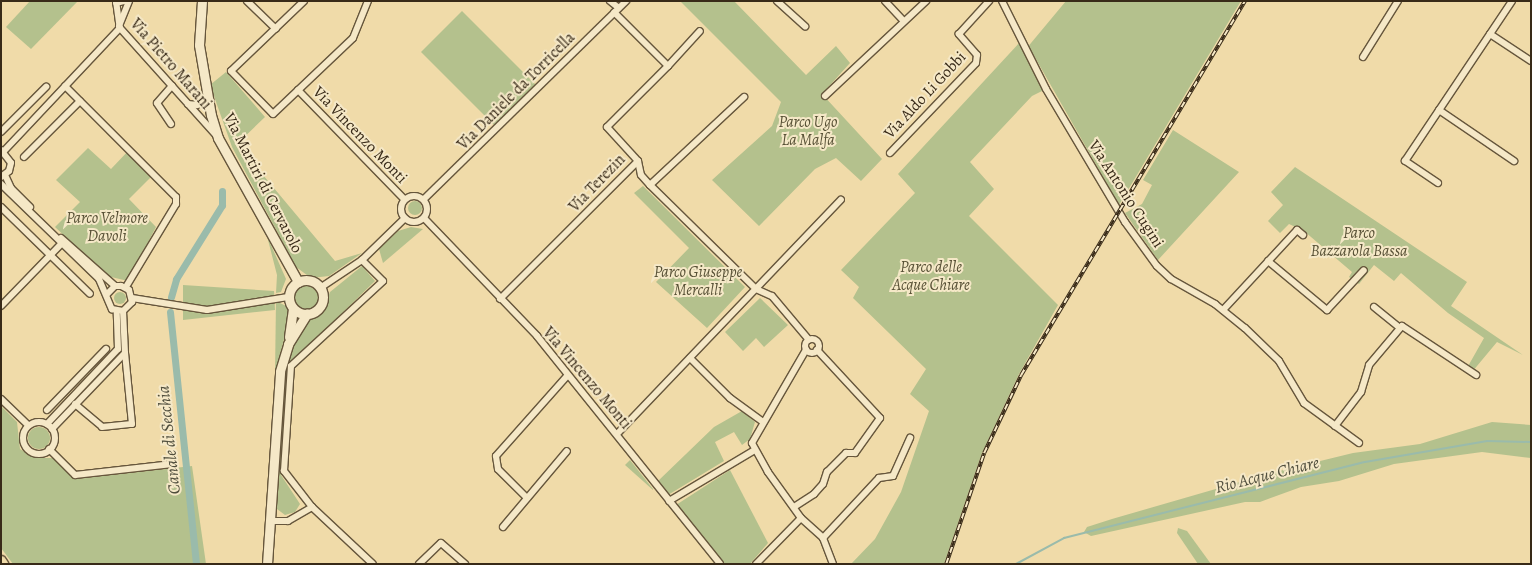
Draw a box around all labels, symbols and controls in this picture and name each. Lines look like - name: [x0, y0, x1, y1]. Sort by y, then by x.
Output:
- street label: Via Pietro Marani: [126, 14, 216, 114]
- street label: Via Daniele da Torricella: [453, 28, 579, 154]
- street label: Via Aldo Li Gobbi: [880, 48, 970, 142]
- street label: Via Vincenzo Monti: [309, 83, 411, 187]
- street label: Via Martiri di Cervarolo: [219, 110, 307, 256]
- park label: Parco Ugo La Malfa: [778, 112, 838, 150]
- street label: Via Antonio Cugini: [1084, 137, 1168, 251]
- street label: Via Terezin: [565, 150, 629, 216]
- park label: Parco Velmore Davoli: [66, 208, 148, 246]
- park label: Parco Bazzarola Bassa: [1311, 223, 1407, 261]
- park label: Parco delle Acque Chiare: [892, 257, 970, 295]
- park label: Parco Giuseppe Mercalli: [654, 262, 742, 300]
- street label: Via Vincenzo Monti: [539, 323, 635, 433]
- water label: Canale di Secchia: [153, 385, 185, 495]
- water label: Rio Acque Chiare: [1213, 452, 1321, 498]

